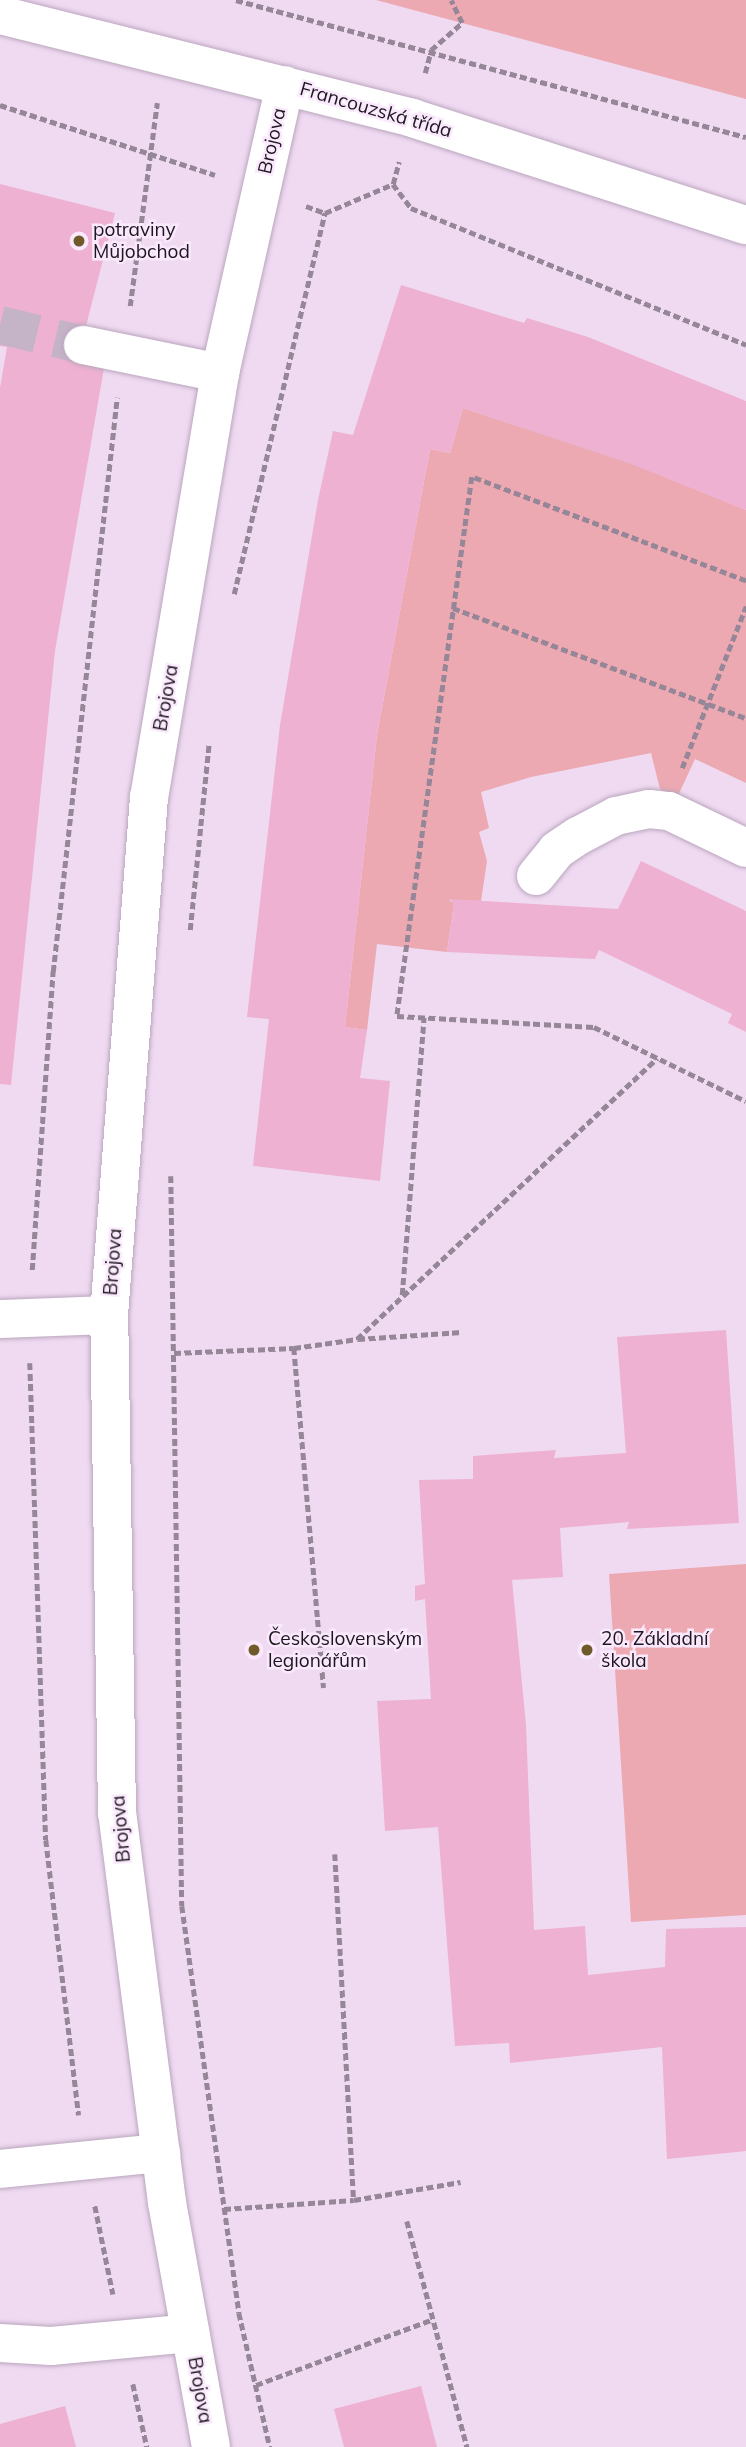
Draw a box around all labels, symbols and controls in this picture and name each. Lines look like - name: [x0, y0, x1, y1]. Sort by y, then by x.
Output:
- street label: Francouzská třída: [297, 77, 455, 143]
- street label: Brojova: [253, 106, 291, 176]
- place label: potraviny Můjobchod: [93, 219, 190, 263]
- marker: potraviny Můjobchod: [71, 233, 87, 249]
- street label: Brojova: [149, 663, 183, 733]
- street label: Brojova: [99, 1228, 127, 1296]
- place label: Československým legionářům: [268, 1628, 422, 1672]
- place label: 20. Základní škola: [601, 1628, 709, 1672]
- marker: Československým legionářům: [246, 1642, 262, 1658]
- marker: 20. Základní škola: [579, 1642, 595, 1658]
- street label: Brojova: [107, 1795, 135, 1863]
- street label: Brojova: [183, 2355, 217, 2425]

